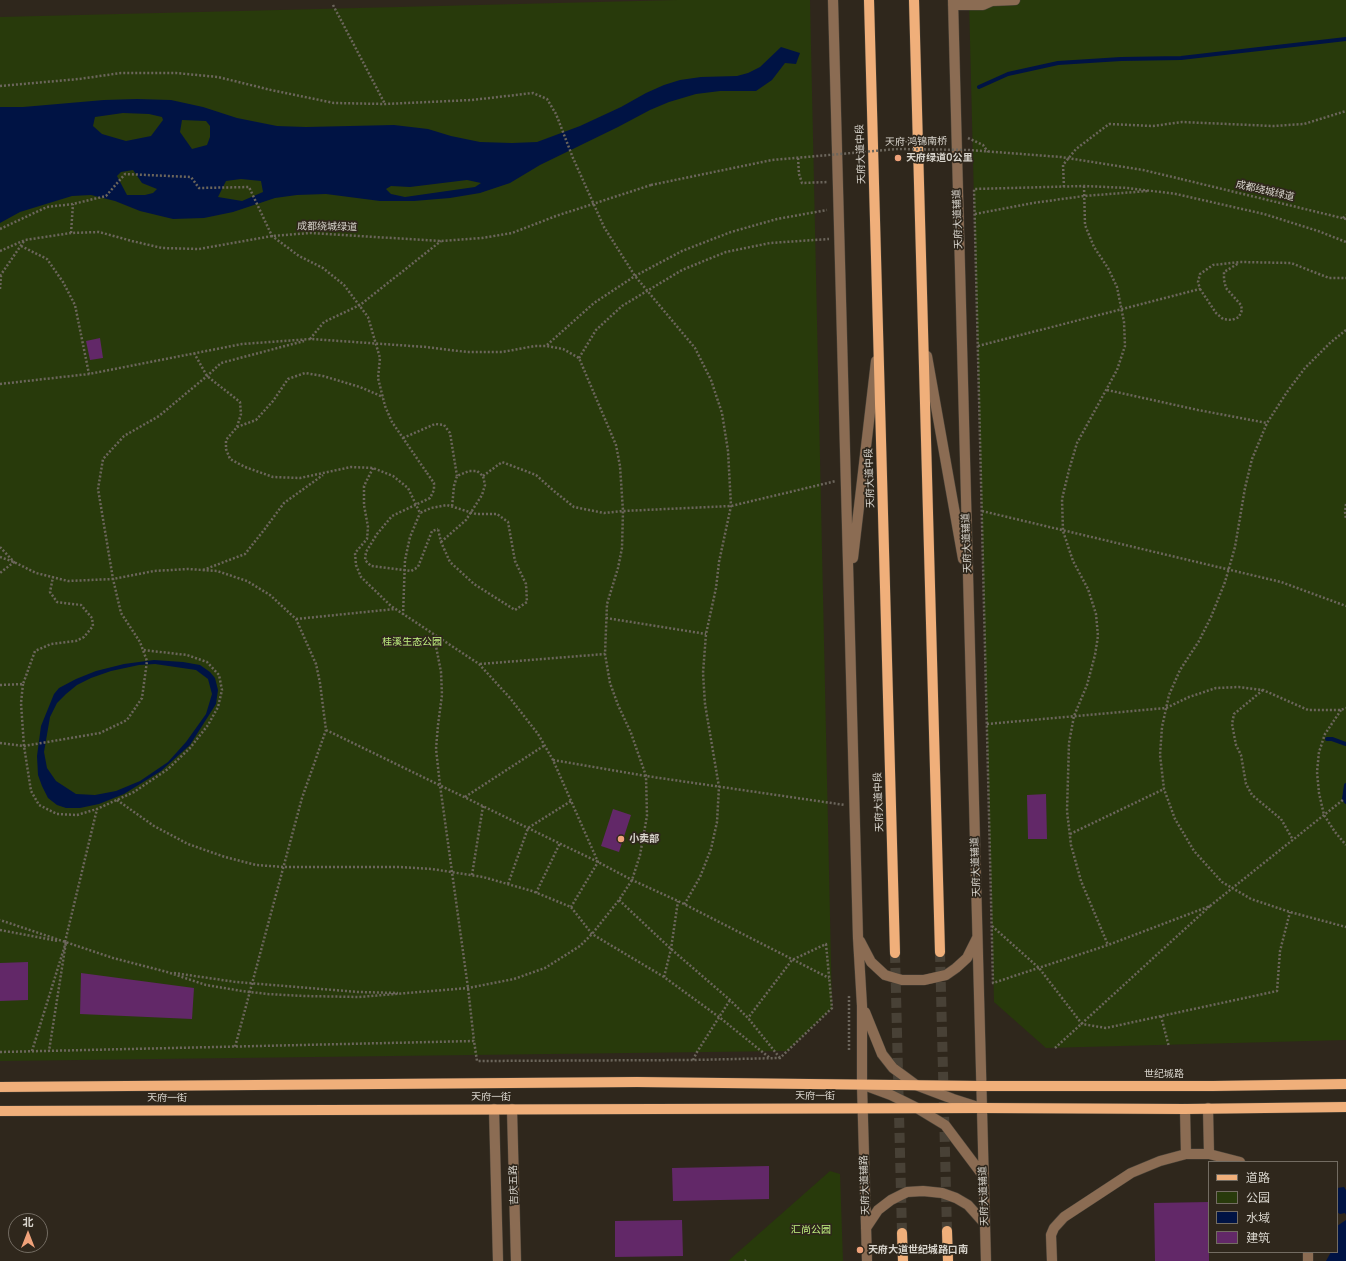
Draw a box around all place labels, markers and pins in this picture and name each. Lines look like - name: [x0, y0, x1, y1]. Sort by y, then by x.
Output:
- place label: 天府绿道0公里: [906, 152, 973, 164]
- marker: 天府绿道0公里: [893, 153, 903, 163]
- place label: 小卖部: [629, 833, 659, 845]
- marker: 小卖部: [616, 834, 626, 844]
- place label: 天府大道世纪城路口南: [868, 1244, 968, 1256]
- marker: 天府大道世纪城路口南: [855, 1245, 865, 1255]

